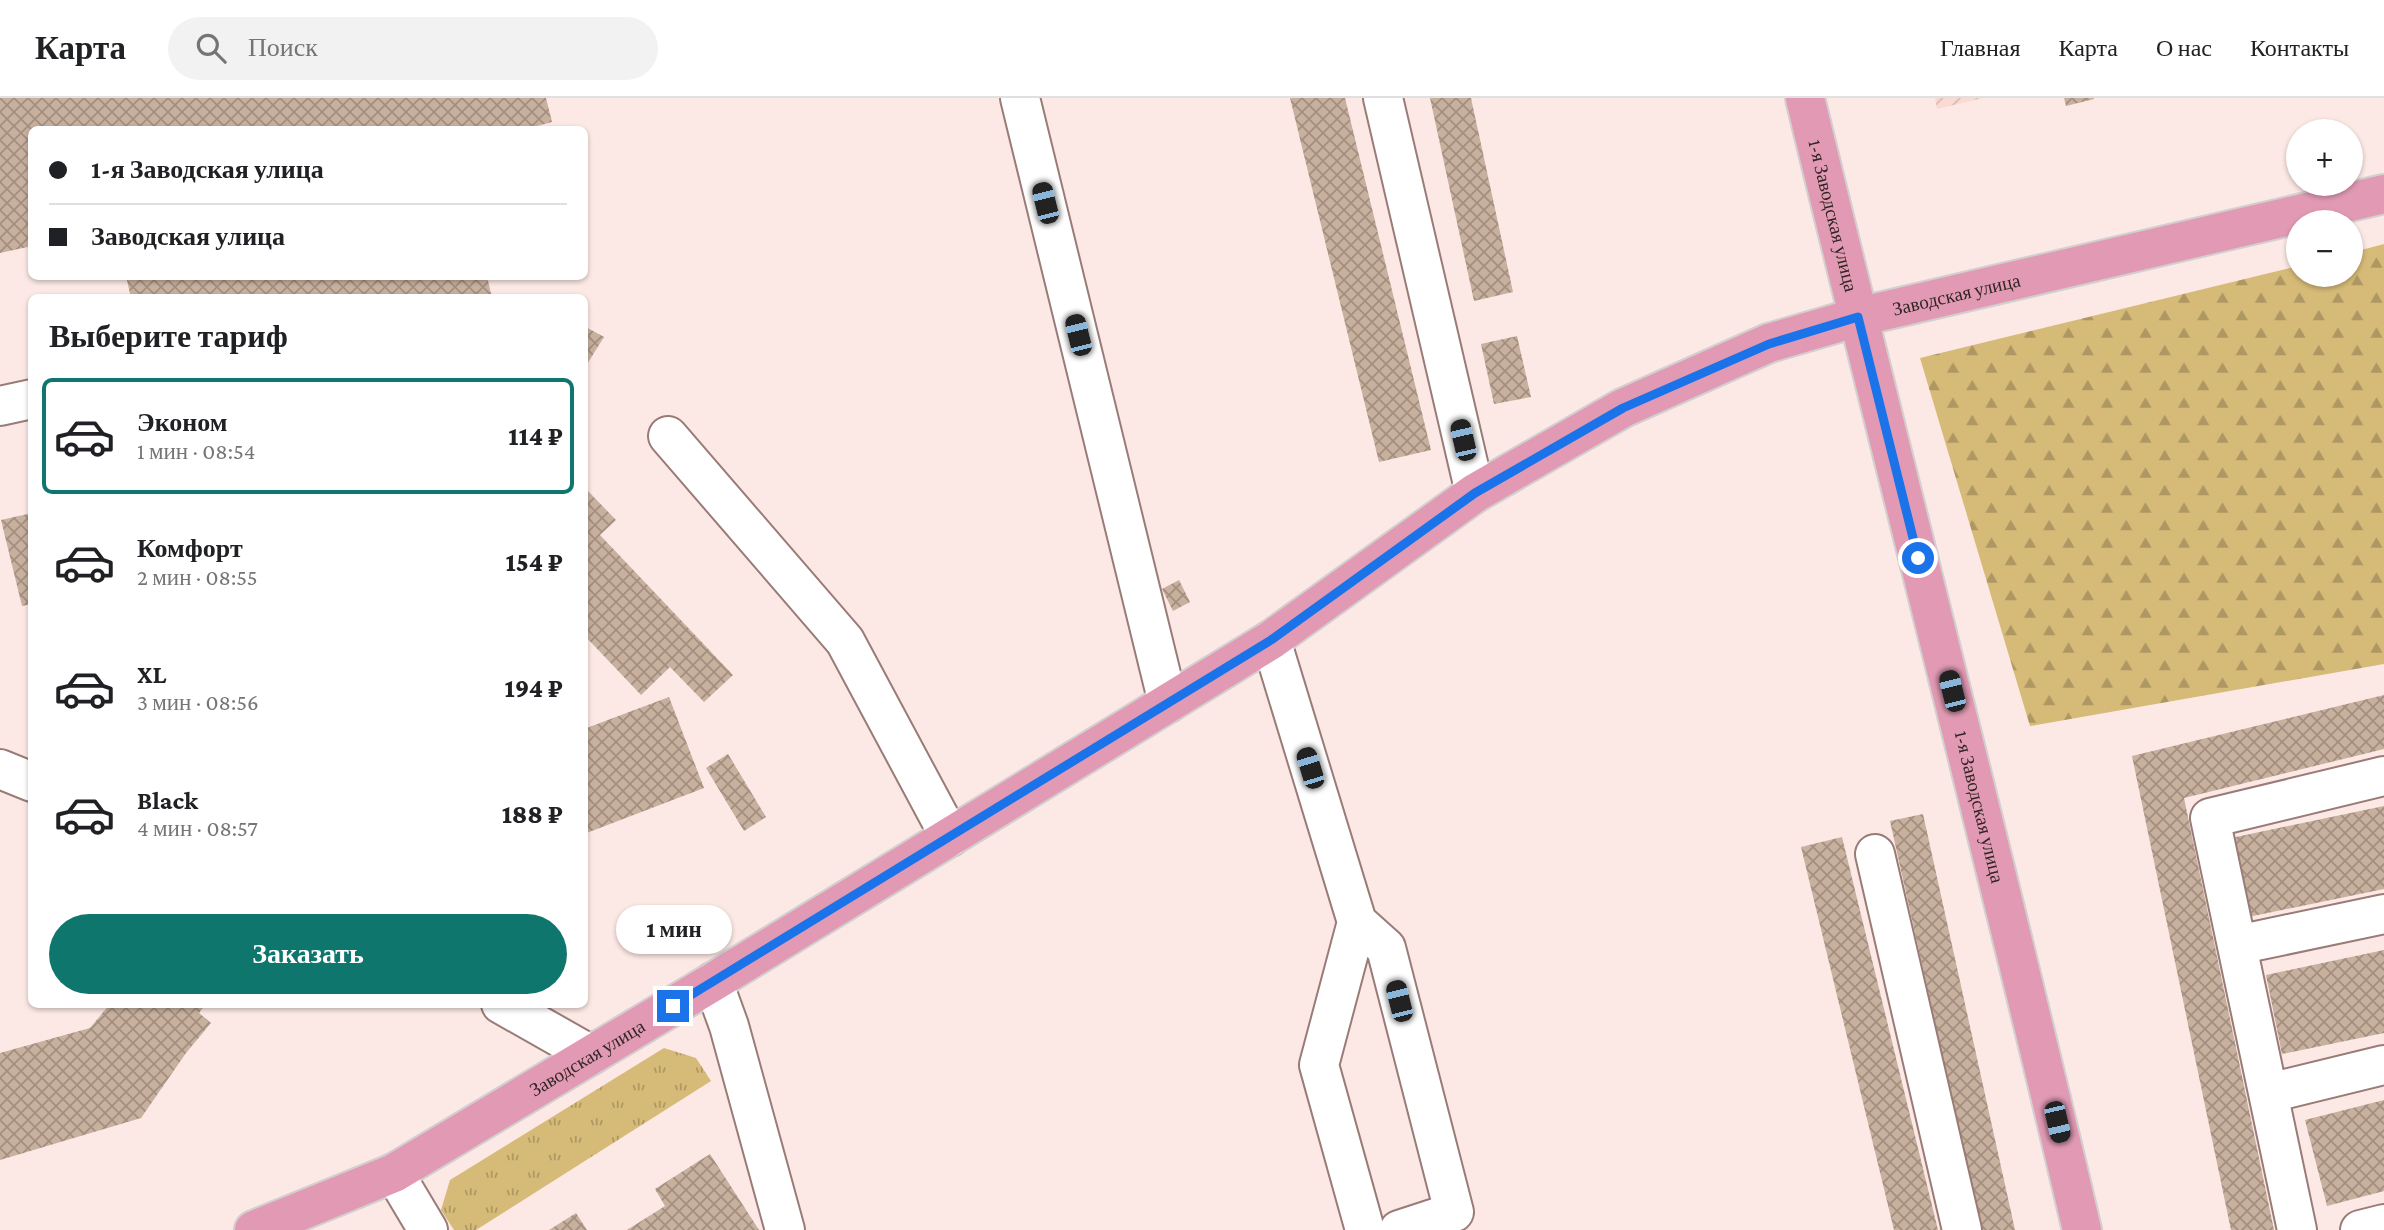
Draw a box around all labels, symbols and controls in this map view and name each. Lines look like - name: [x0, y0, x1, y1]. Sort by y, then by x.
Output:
- search box: [168, 17, 658, 80]
- text: Карта: [35, 29, 126, 66]
- icon: search: [192, 29, 230, 67]
- text: Поиск: [248, 33, 318, 62]
- text: Главная: [1940, 34, 2021, 61]
- text: Карта: [2059, 34, 2118, 61]
- text: О нас: [2156, 34, 2212, 61]
- text: Контакты: [2250, 34, 2349, 61]
- map controls: [2286, 119, 2363, 287]
- button: +: [2286, 119, 2363, 196]
- street label: 1-я Заводская улица: [1804, 137, 1862, 295]
- text: 1-я Заводская улица: [91, 155, 324, 184]
- car: [1030, 180, 1061, 226]
- button: −: [2286, 210, 2363, 287]
- text: Заводская улица: [91, 222, 285, 251]
- street label: Заводская улица: [1890, 269, 2023, 320]
- car: [1063, 312, 1094, 358]
- text: Выберите тариф: [49, 318, 288, 354]
- icon: car: [53, 405, 116, 468]
- text: Эконом: [137, 408, 227, 437]
- car: [1449, 417, 1478, 463]
- text: 114 ₽: [508, 422, 563, 451]
- text: 1 мин · 08:54: [137, 438, 256, 464]
- icon: car: [53, 531, 116, 594]
- text: Комфорт: [137, 534, 243, 563]
- route start: [1902, 542, 1934, 574]
- text: 154 ₽: [506, 548, 563, 577]
- text: 2 мин · 08:55: [137, 564, 258, 590]
- icon: car: [53, 657, 116, 720]
- text: XL: [137, 660, 166, 689]
- car: [1937, 668, 1968, 714]
- text: 194 ₽: [504, 674, 563, 703]
- text: 3 мин · 08:56: [137, 689, 259, 715]
- street label: 1-я Заводская улица: [1951, 729, 2009, 886]
- car: [1294, 745, 1327, 791]
- icon: car: [53, 783, 116, 846]
- text: Black: [137, 786, 198, 815]
- text: 188 ₽: [502, 800, 563, 829]
- text: 4 мин · 08:57: [137, 815, 258, 841]
- callout: 1 мин: [615, 904, 731, 954]
- button: Заказать: [49, 914, 567, 994]
- text: 1 мин: [646, 916, 702, 942]
- car: [1384, 978, 1415, 1024]
- route end: [657, 990, 689, 1022]
- street label: Заводская улица: [526, 1015, 649, 1100]
- car: [2043, 1099, 2072, 1145]

